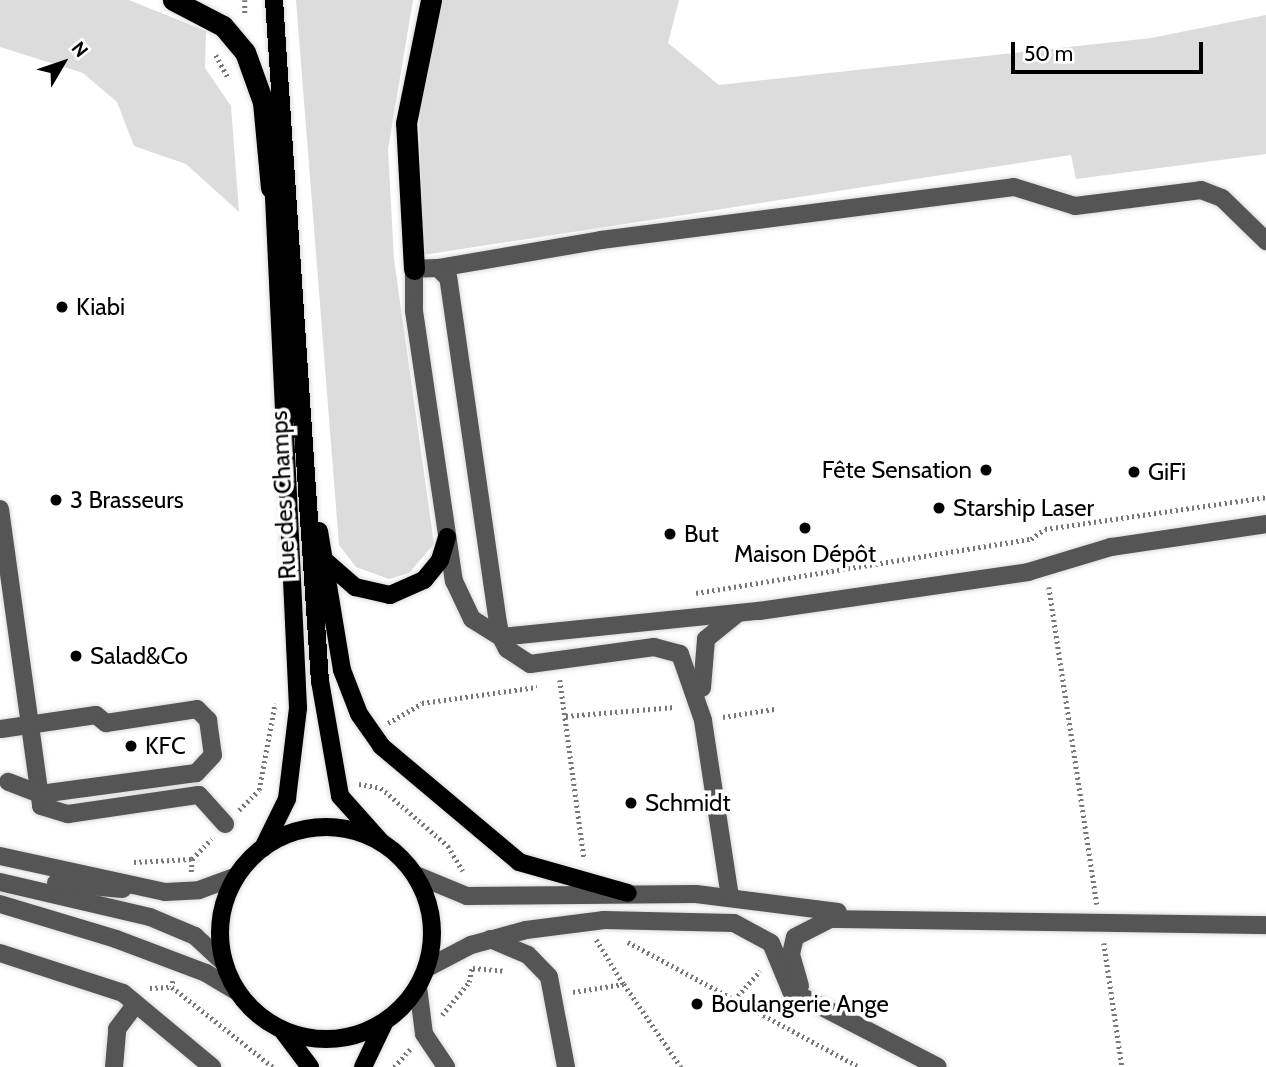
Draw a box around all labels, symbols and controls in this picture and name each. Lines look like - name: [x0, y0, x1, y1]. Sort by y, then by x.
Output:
- north arrow: [28, 28, 98, 98]
- scale bar: [1014, 28, 1206, 72]
- text: N: [67, 37, 93, 62]
- text: 50 m: [1024, 41, 1073, 66]
- place label: Kiabi: [76, 293, 125, 321]
- marker: Kiabi: [54, 299, 70, 315]
- street label: Rue des Champs: [264, 410, 302, 580]
- place label: Fête Sensation: [822, 456, 972, 484]
- place label: GiFi: [1148, 458, 1186, 486]
- marker: Fête Sensation: [978, 462, 994, 478]
- marker: GiFi: [1126, 464, 1142, 480]
- place label: 3 Brasseurs: [70, 486, 184, 514]
- marker: 3 Brasseurs: [48, 492, 64, 508]
- place label: Starship Laser: [953, 494, 1094, 522]
- marker: Starship Laser: [931, 500, 947, 516]
- place label: But: [684, 520, 719, 548]
- marker: Maison Dépôt: [797, 520, 813, 536]
- marker: But: [662, 526, 678, 542]
- place label: Maison Dépôt: [734, 540, 876, 568]
- place label: Salad&Co: [90, 642, 188, 670]
- marker: Salad&Co: [68, 648, 84, 664]
- place label: KFC: [145, 732, 186, 760]
- marker: KFC: [123, 738, 139, 754]
- place label: Schmidt: [645, 789, 730, 817]
- marker: Schmidt: [623, 795, 639, 811]
- place label: Boulangerie Ange: [711, 990, 889, 1018]
- marker: Boulangerie Ange: [689, 996, 705, 1012]

